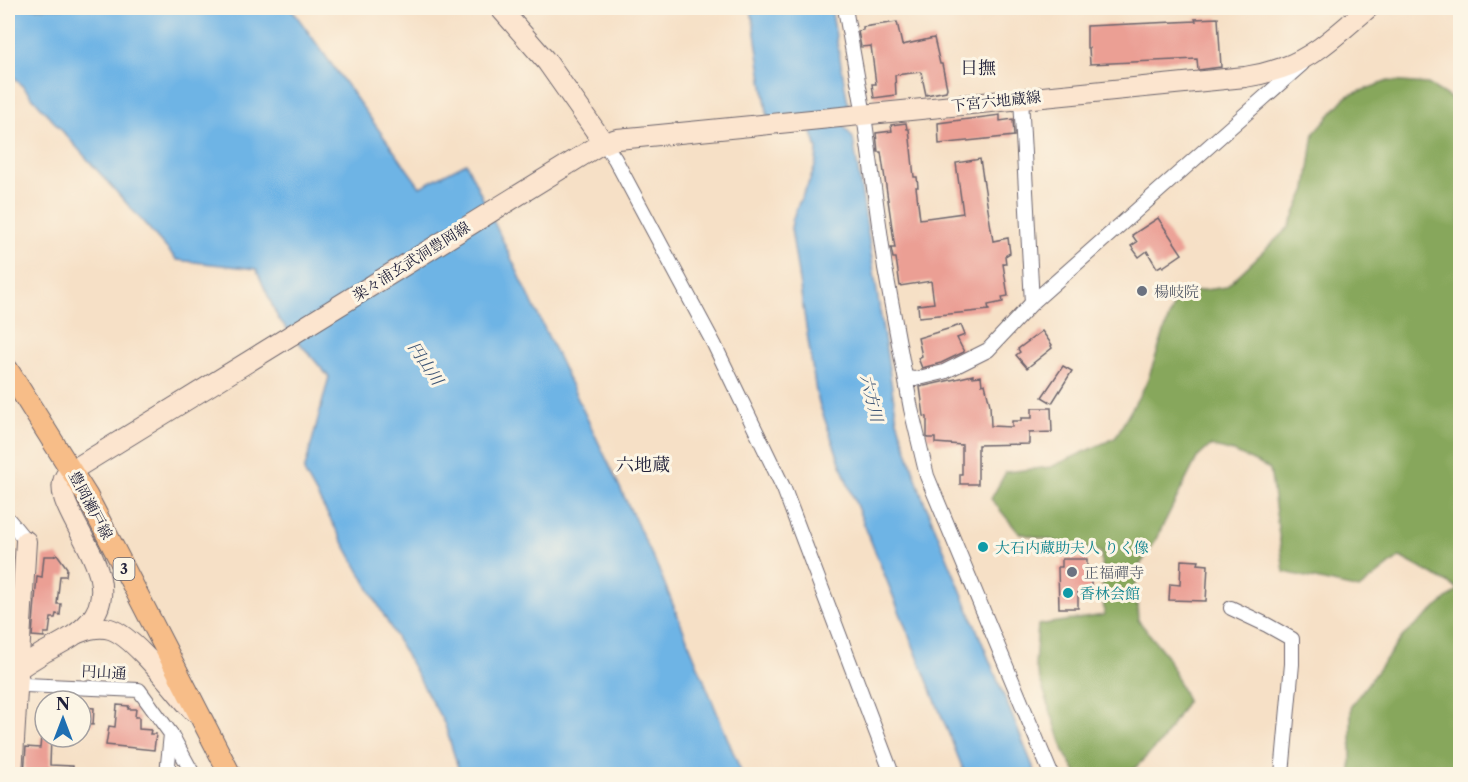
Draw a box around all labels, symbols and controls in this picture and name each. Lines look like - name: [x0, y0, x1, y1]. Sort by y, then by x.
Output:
- district label: 日撫: [960, 57, 996, 79]
- street label: 下宮六地蔵線: [950, 87, 1042, 115]
- street label: 楽々浦玄武洞豊岡線: [349, 217, 473, 305]
- place label: 楊岐院: [1154, 282, 1199, 301]
- marker: 楊岐院: [1135, 284, 1149, 298]
- water label: 円山川: [404, 338, 449, 390]
- water label: 六方川: [856, 372, 888, 426]
- district label: 六地蔵: [616, 454, 670, 476]
- street label: 豊岡瀬戸線: [65, 467, 117, 543]
- place label: 大石内蔵助夫人 りく像: [995, 538, 1149, 557]
- marker: 大石内蔵助夫人 りく像: [976, 540, 990, 554]
- road number: 3: [114, 558, 134, 580]
- place label: 正福禪寺: [1084, 563, 1144, 582]
- marker: 正福禪寺: [1065, 565, 1079, 579]
- place label: 香林会館: [1080, 584, 1140, 603]
- marker: 香林会館: [1061, 586, 1075, 600]
- street label: 円山通: [81, 661, 127, 683]
- north arrow: [33, 689, 93, 749]
- text: N: [56, 694, 70, 714]

